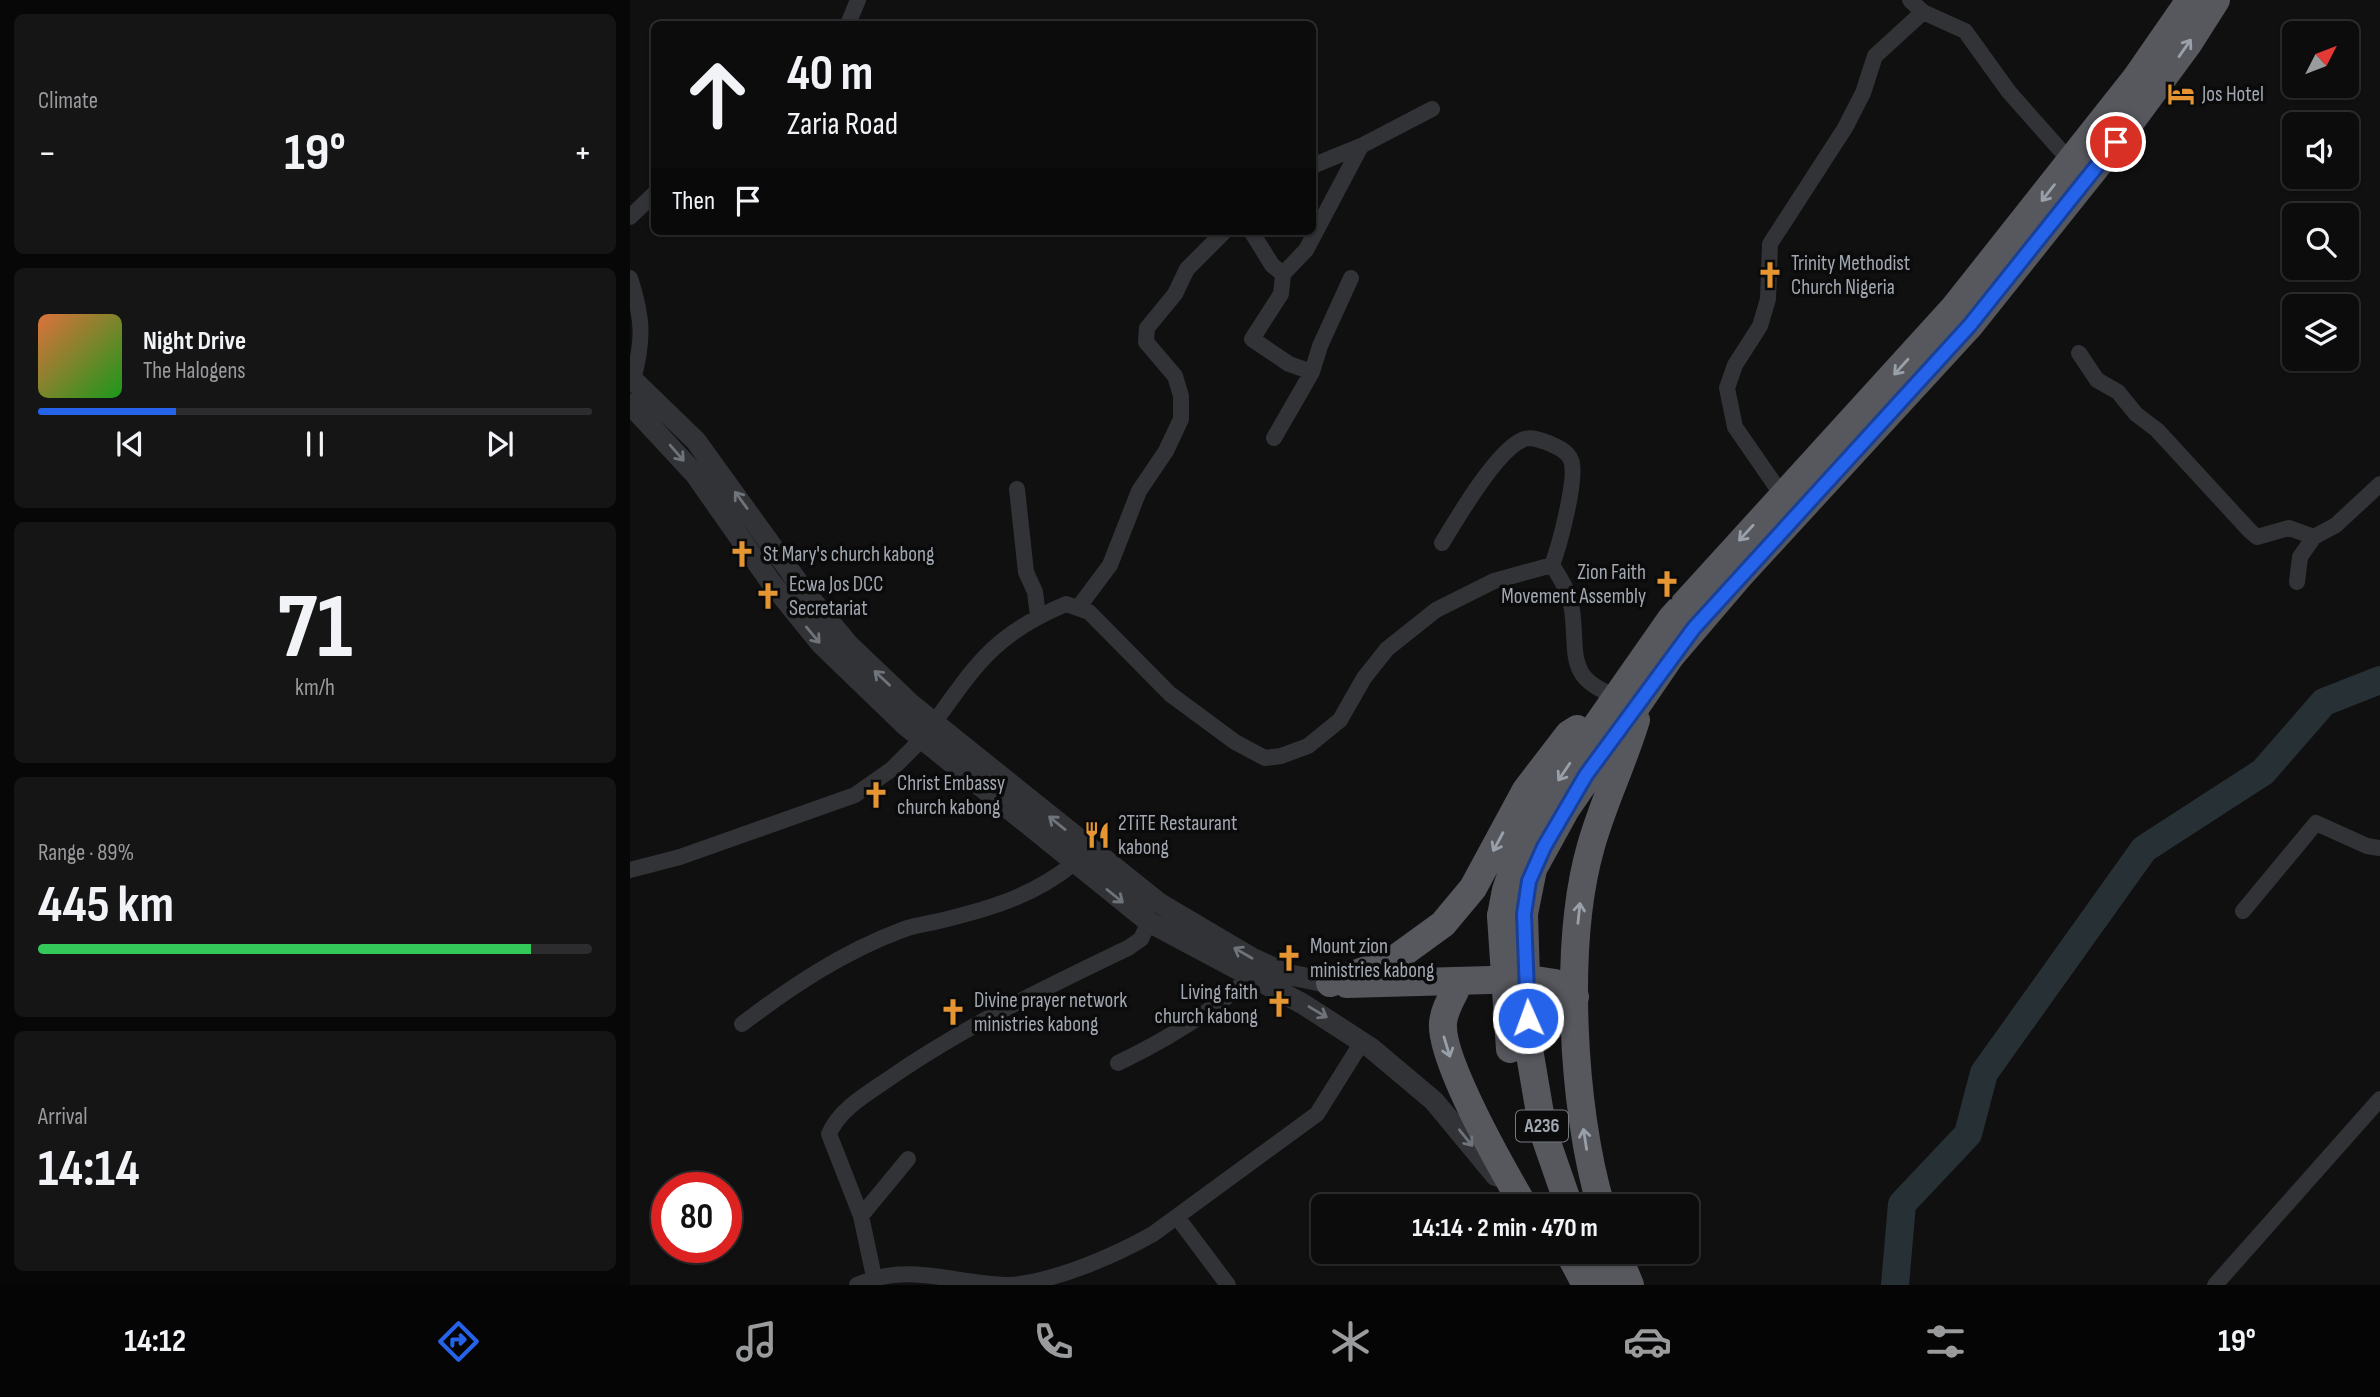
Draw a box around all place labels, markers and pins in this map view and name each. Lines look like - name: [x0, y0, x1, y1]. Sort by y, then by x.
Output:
- hotel icon: Jos Hotel: [2166, 79, 2196, 109]
- place label: Jos Hotel: [2201, 82, 2264, 107]
- pin: [2086, 112, 2146, 172]
- place label: Trinity Methodist Church Nigeria: [1791, 251, 1910, 300]
- church icon: Trinity Methodist Church Nigeria: [1755, 260, 1785, 290]
- church icon: St Mary's church kabong: [727, 539, 757, 569]
- place label: St Mary's church kabong: [763, 542, 934, 567]
- place label: Zion Faith Movement Assembly: [1501, 560, 1646, 609]
- church icon: Zion Faith Movement Assembly: [1652, 569, 1682, 599]
- place label: Ecwa Jos DCC Secretariat: [789, 572, 883, 621]
- church icon: Ecwa Jos DCC Secretariat: [753, 581, 783, 611]
- place label: Christ Embassy church kabong: [897, 771, 1005, 820]
- church icon: Christ Embassy church kabong: [861, 780, 891, 810]
- place label: 2TiTE Restaurant kabong: [1118, 811, 1237, 860]
- restaurant icon: 2TiTE Restaurant kabong: [1082, 820, 1112, 850]
- place label: Mount zion ministries kabong: [1310, 934, 1434, 983]
- church icon: Mount zion ministries kabong: [1274, 943, 1304, 973]
- place label: Living faith church kabong: [1155, 980, 1258, 1029]
- place label: Divine prayer network ministries kabong: [974, 988, 1127, 1037]
- church icon: Living faith church kabong: [1264, 989, 1294, 1019]
- church icon: Divine prayer network ministries kabong: [938, 997, 968, 1027]

